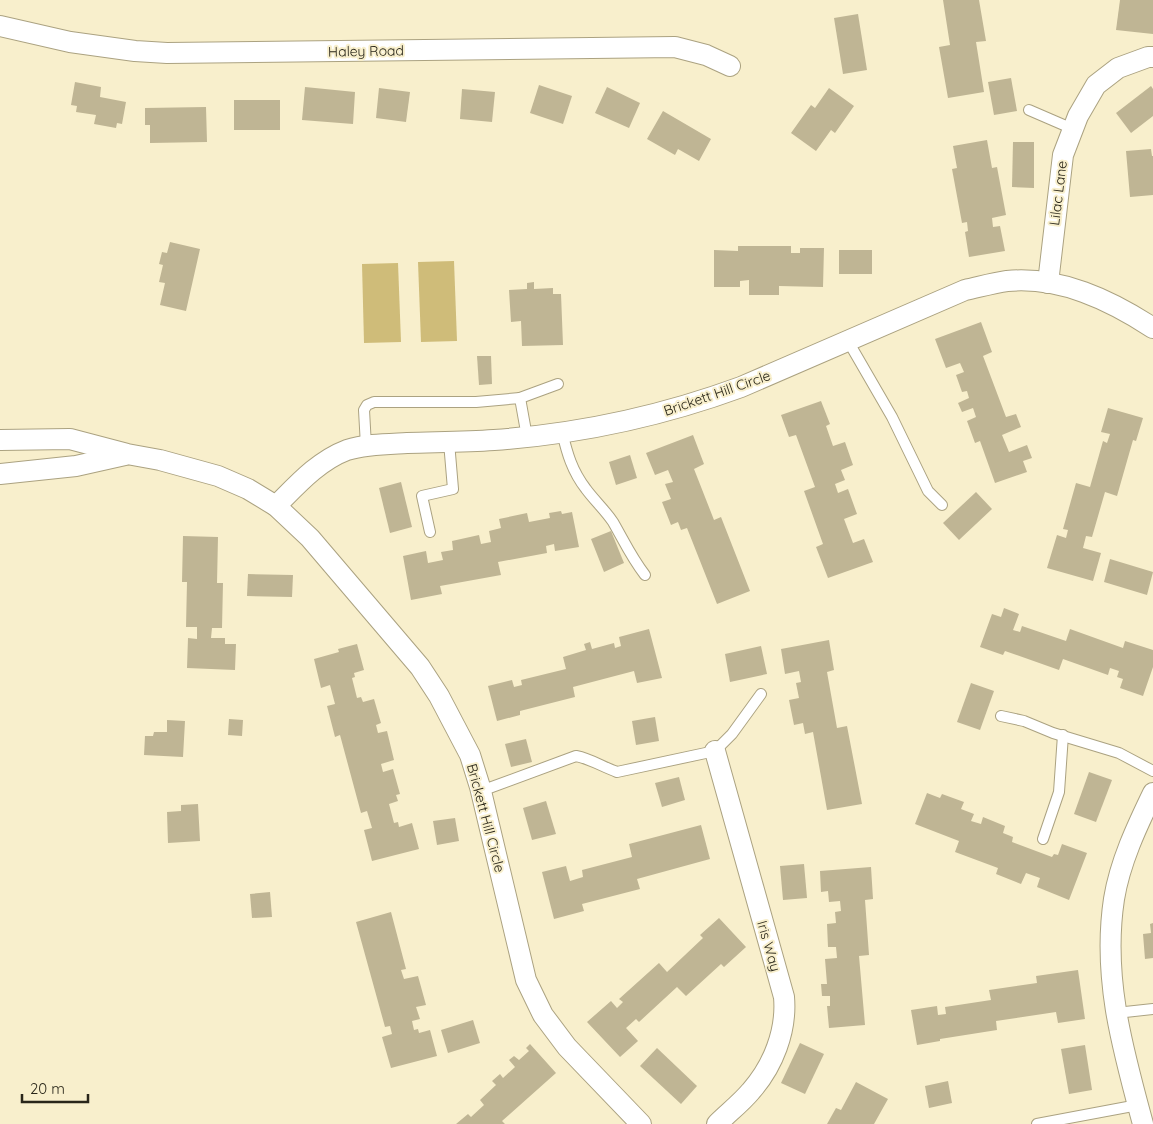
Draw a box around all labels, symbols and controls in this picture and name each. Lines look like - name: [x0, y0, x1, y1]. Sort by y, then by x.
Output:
- street label: Haley Road: [328, 41, 404, 61]
- street label: Lilac Lane: [1045, 159, 1071, 226]
- street label: Brickett Hill Circle: [661, 366, 773, 420]
- street label: Brickett Hill Circle: [463, 762, 509, 874]
- street label: Iris Way: [753, 918, 785, 974]
- scale bar: [22, 1072, 89, 1104]
- text: 20 m: [30, 1079, 65, 1098]

